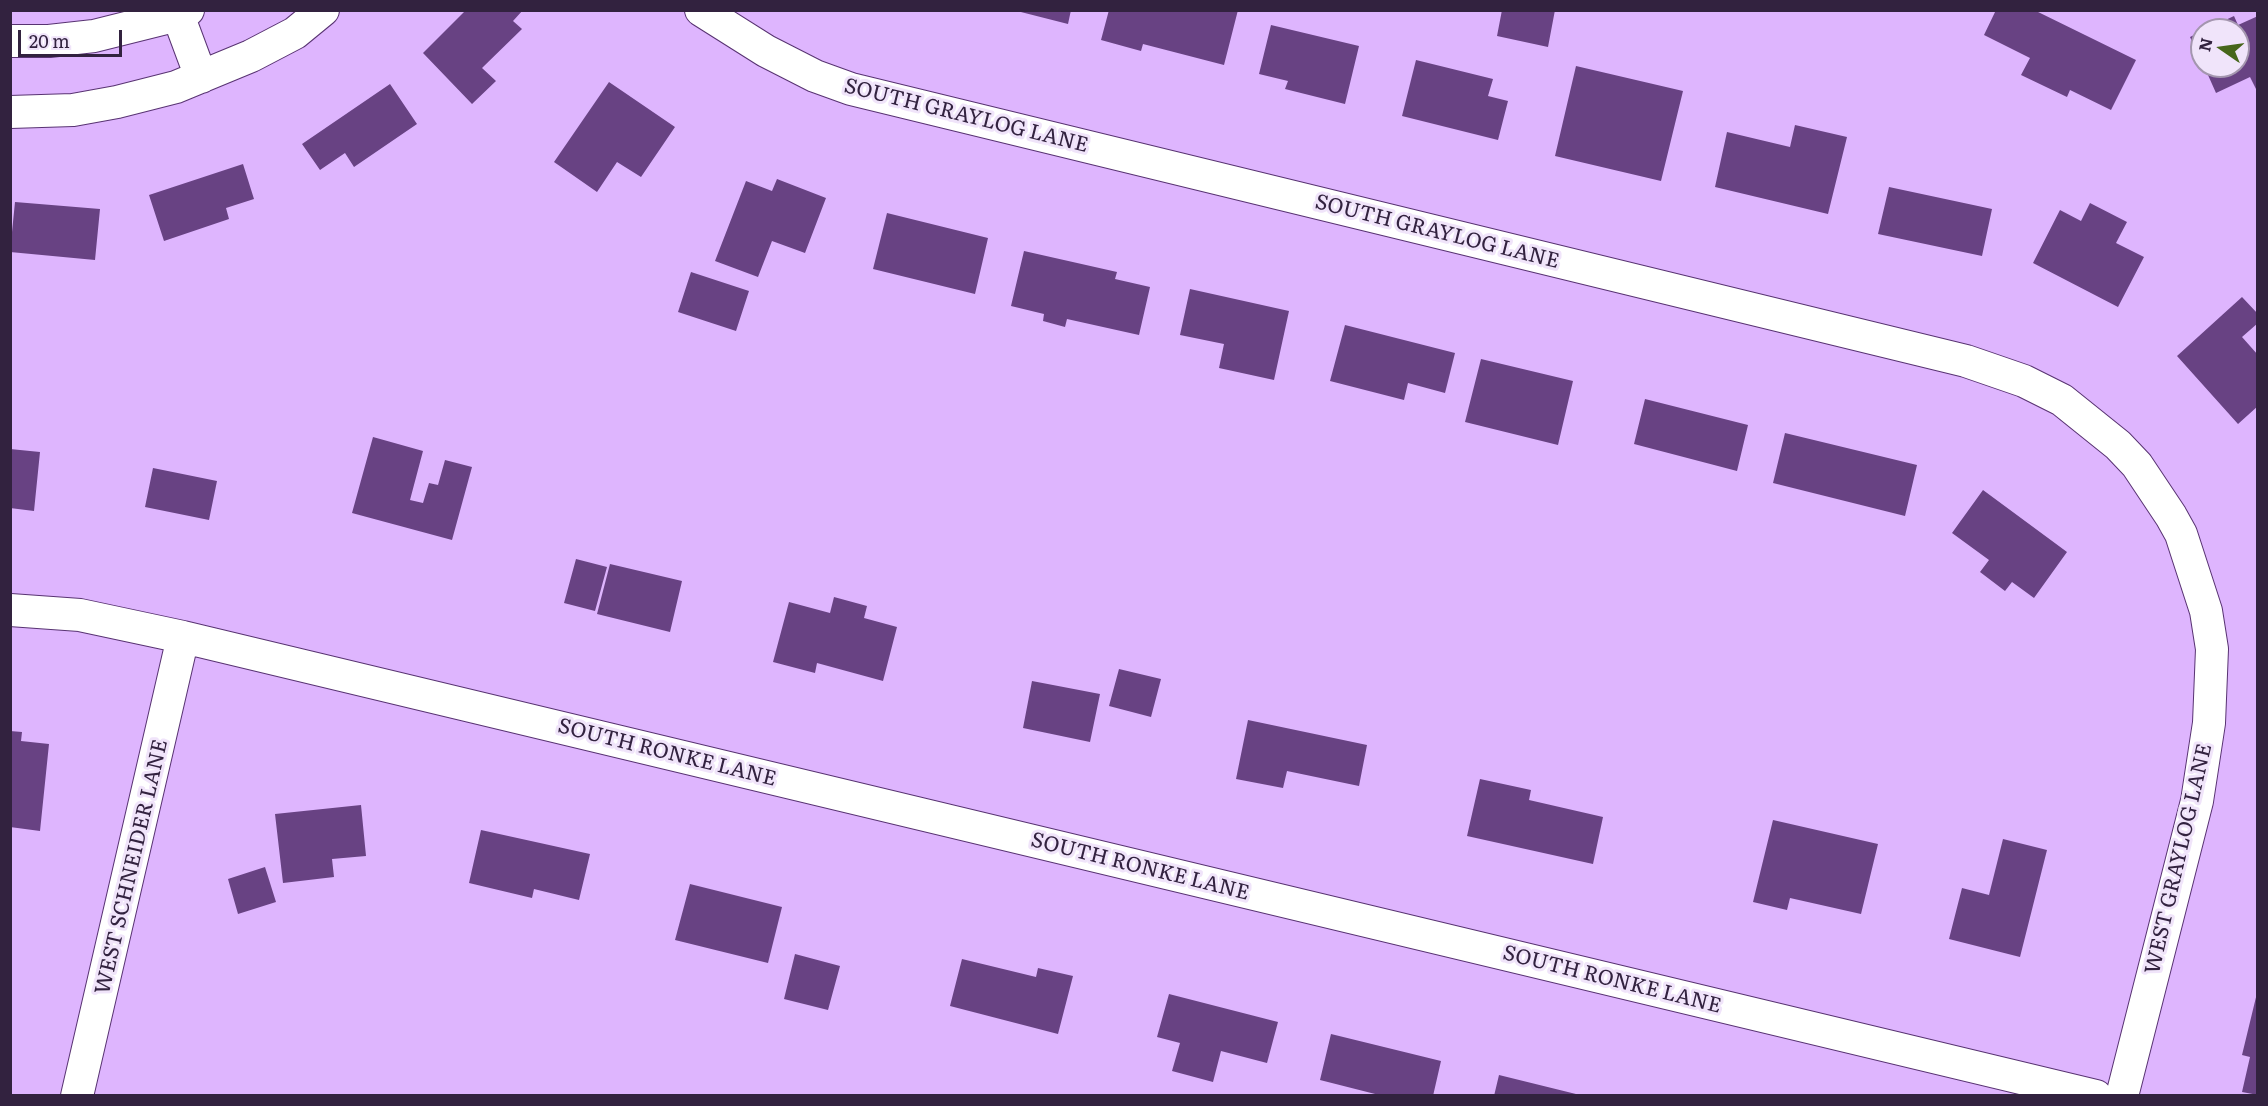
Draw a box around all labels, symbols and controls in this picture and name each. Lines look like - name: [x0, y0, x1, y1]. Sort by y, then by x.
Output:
- scale bar: [21, 18, 124, 56]
- north arrow: [2190, 18, 2250, 78]
- text: 20 m: [29, 27, 70, 54]
- text: N: [2191, 35, 2218, 54]
- street label: SOUTH GRAYLOG LANE: [841, 73, 1091, 159]
- street label: SOUTH GRAYLOG LANE: [1312, 189, 1562, 275]
- street label: SOUTH RONKE LANE: [555, 714, 779, 792]
- street label: WEST SCHNEIDER LANE: [90, 737, 174, 997]
- street label: WEST GRAYLOG LANE: [2140, 741, 2218, 977]
- street label: SOUTH RONKE LANE: [1028, 828, 1252, 906]
- street label: SOUTH RONKE LANE: [1500, 941, 1724, 1019]

